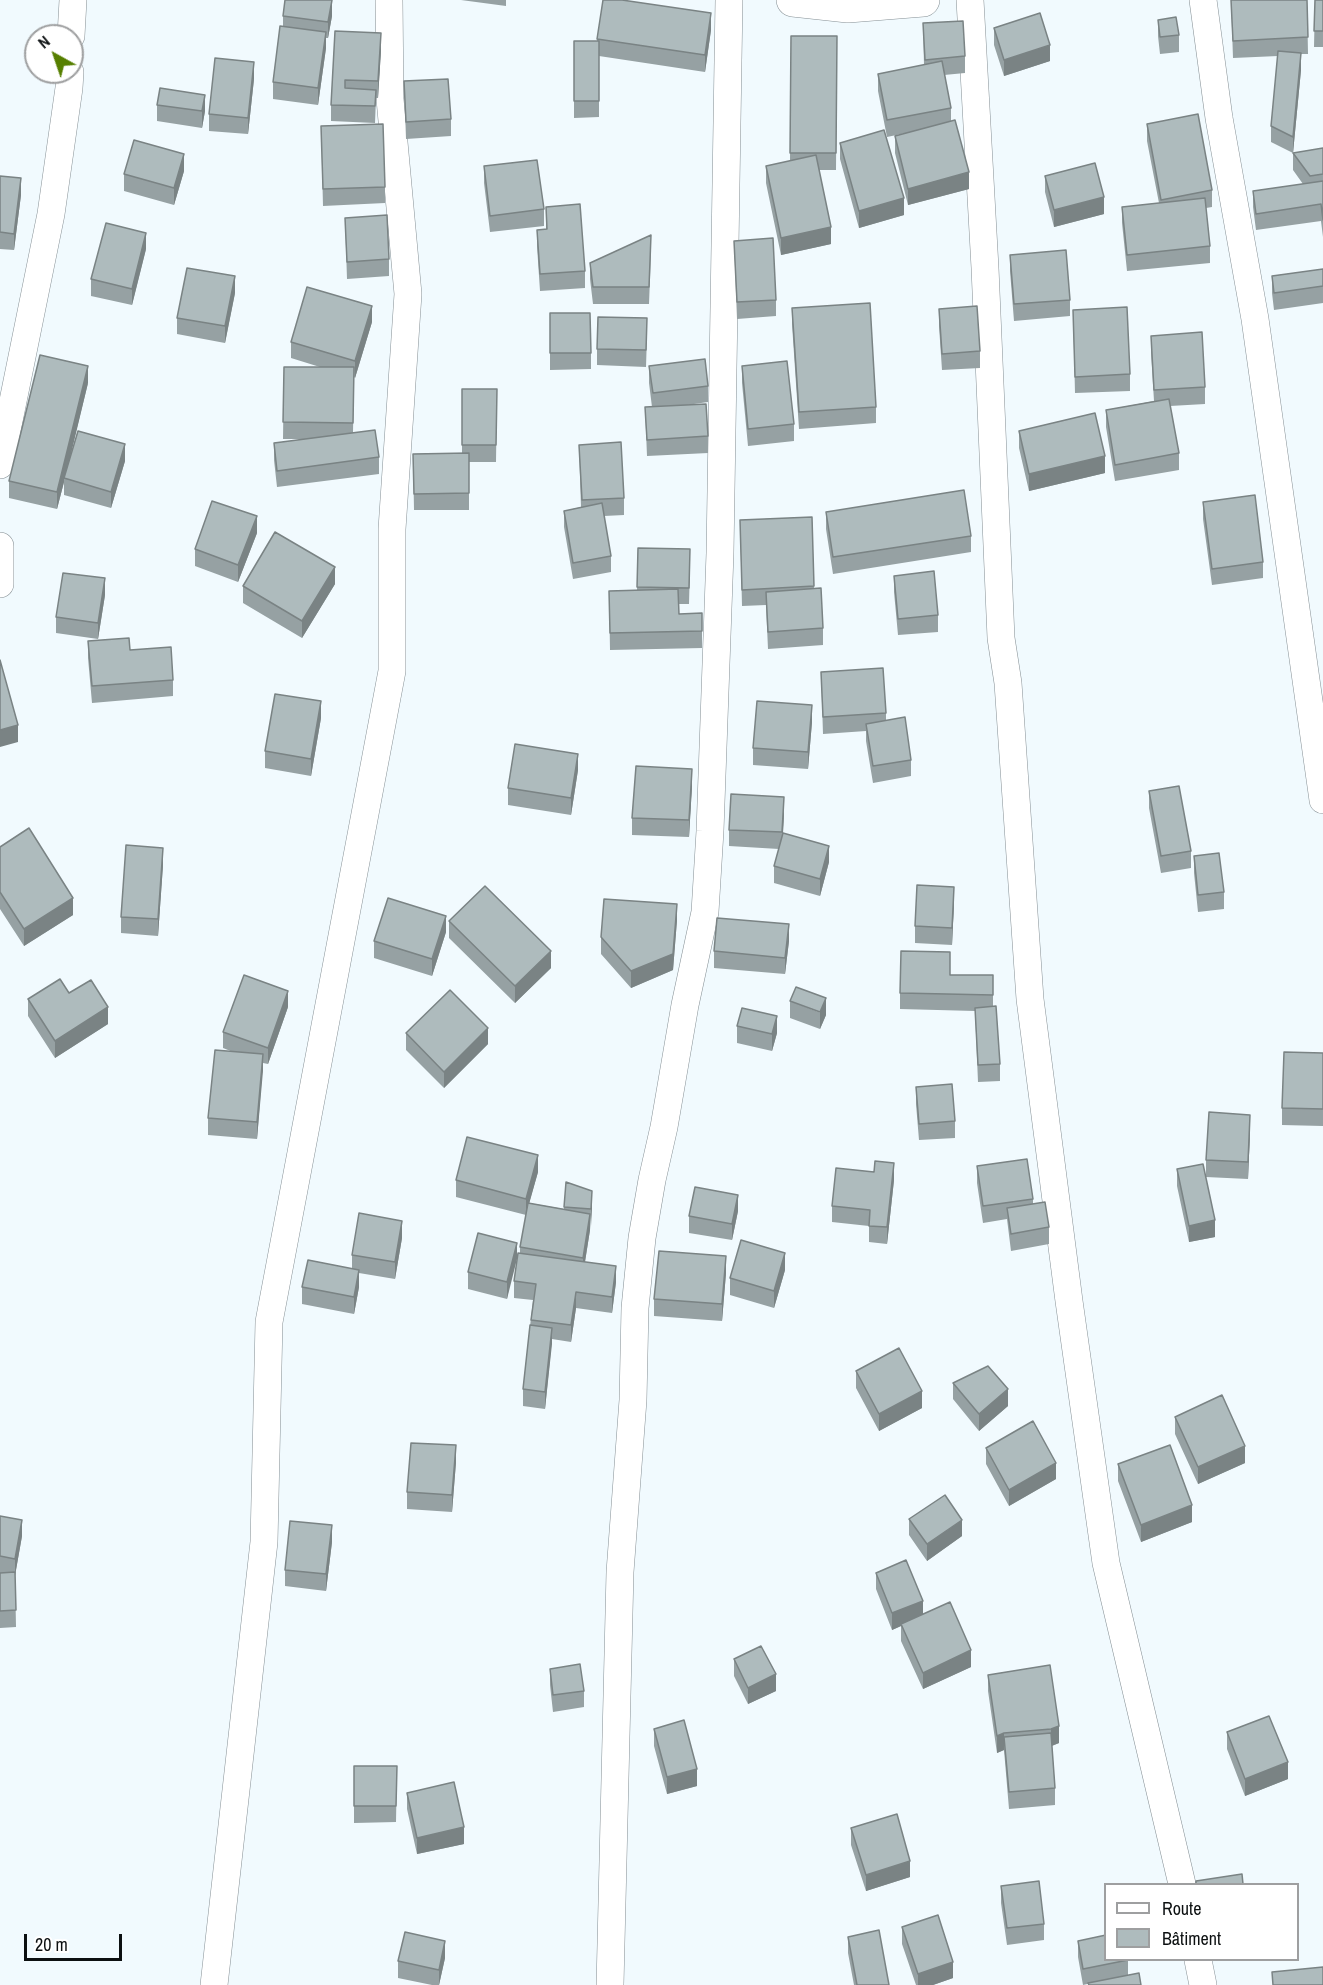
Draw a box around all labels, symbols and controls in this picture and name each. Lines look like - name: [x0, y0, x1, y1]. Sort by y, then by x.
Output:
- north arrow: [24, 24, 84, 84]
- text: N: [33, 30, 54, 53]
- legend: [1104, 1883, 1299, 1961]
- text: Route: [1162, 1896, 1201, 1921]
- scale bar: [27, 1922, 124, 1960]
- text: Bâtiment: [1162, 1926, 1221, 1951]
- text: 20 m: [35, 1932, 68, 1957]

